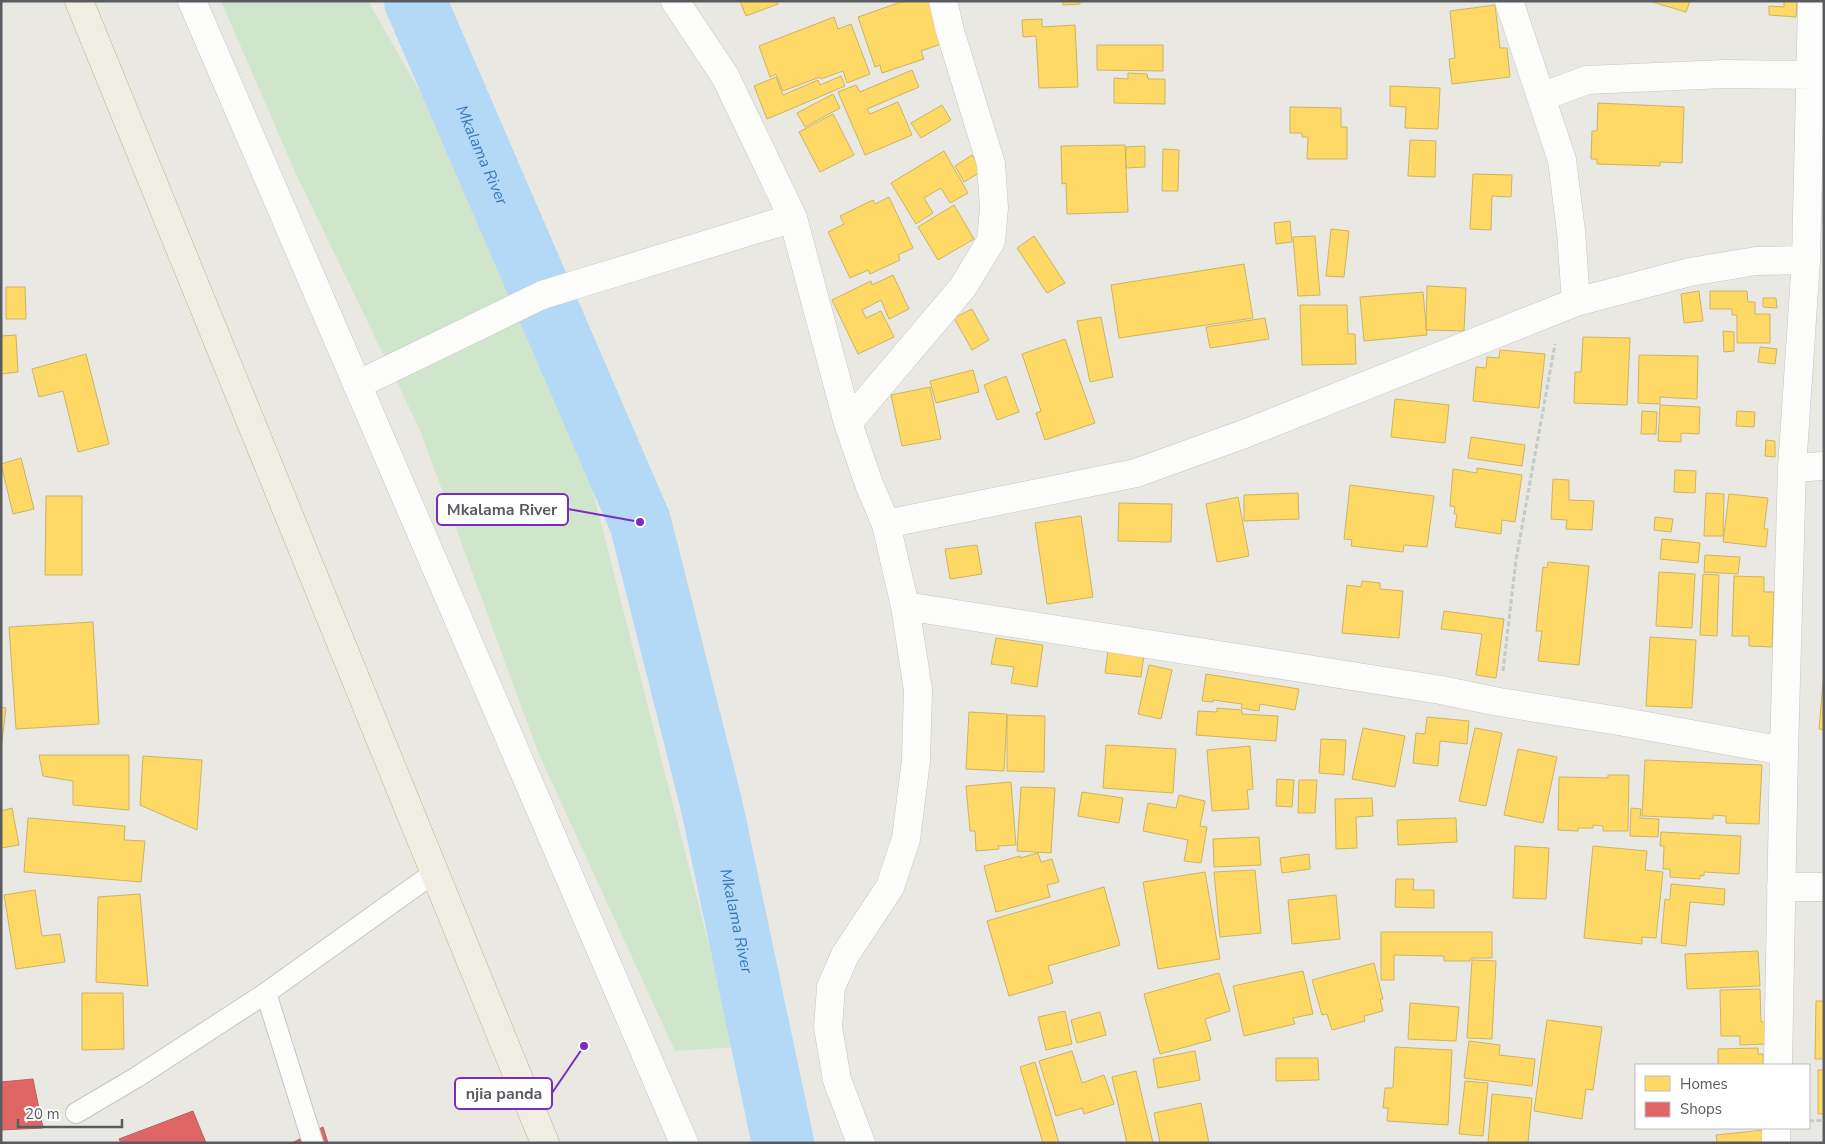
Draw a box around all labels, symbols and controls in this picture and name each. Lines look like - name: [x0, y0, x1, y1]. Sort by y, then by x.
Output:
- water label: Mkalama River: [450, 102, 513, 210]
- callout: Mkalama River: [437, 494, 568, 525]
- text: Mkalama River: [447, 499, 558, 521]
- water label: Mkalama River: [714, 867, 758, 977]
- legend: [1635, 1064, 1810, 1129]
- text: Homes: [1680, 1074, 1728, 1094]
- callout: njia panda: [455, 1078, 552, 1109]
- text: njia panda: [466, 1083, 542, 1105]
- scale bar: [18, 1096, 121, 1128]
- text: Shops: [1680, 1099, 1722, 1119]
- text: 20 m: [25, 1104, 60, 1124]

